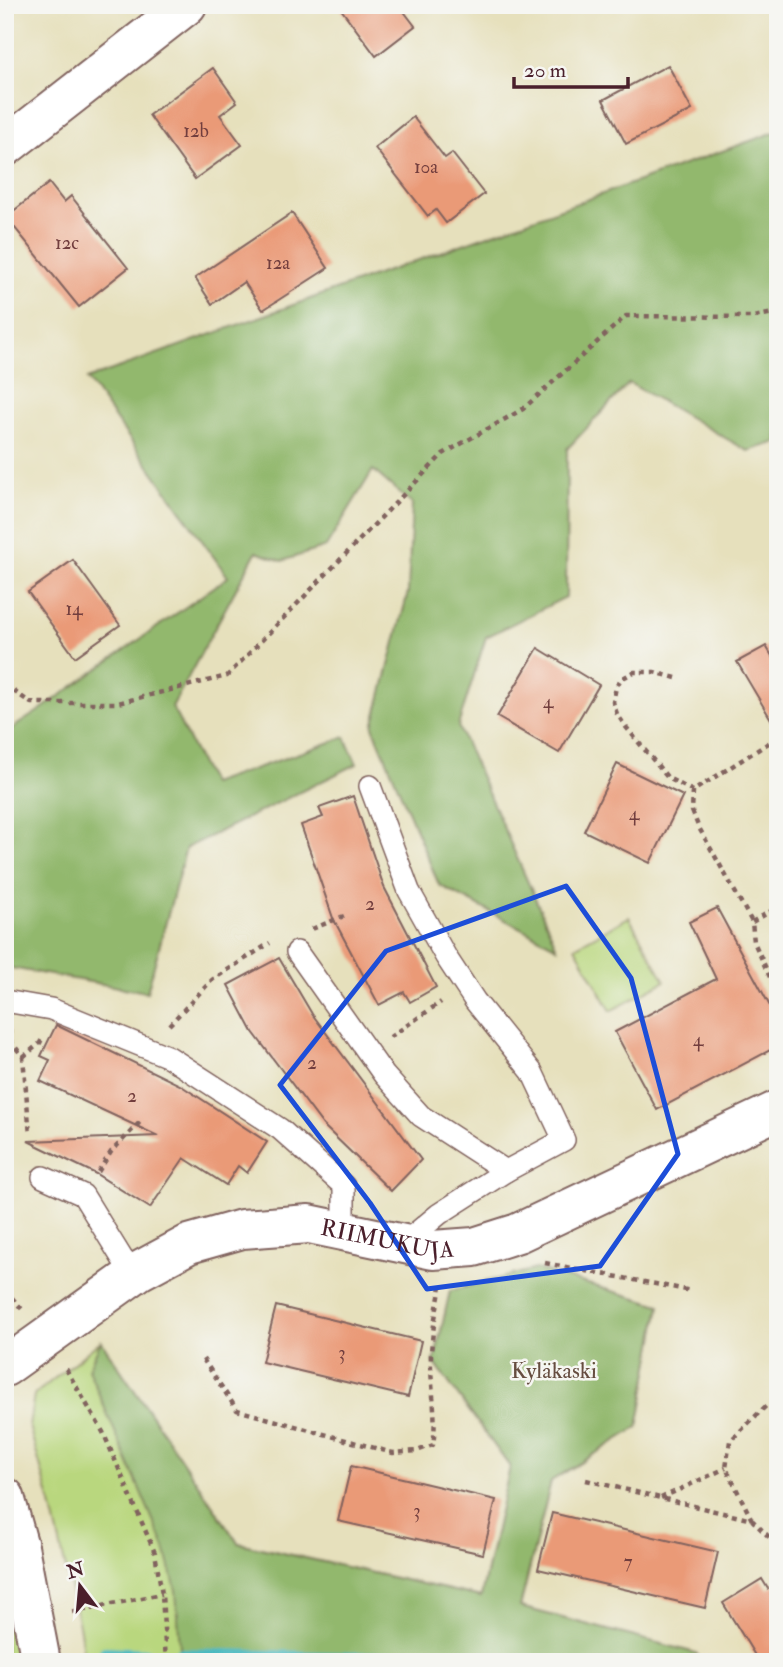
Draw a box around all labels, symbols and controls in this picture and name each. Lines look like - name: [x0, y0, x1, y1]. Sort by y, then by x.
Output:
- scale bar: [514, 46, 627, 90]
- text: 20 m: [524, 57, 566, 84]
- house number: 12b: [183, 119, 209, 143]
- house number: 10a: [414, 155, 438, 179]
- house number: 12c: [55, 231, 79, 255]
- house number: 12a: [266, 251, 290, 275]
- house number: 14: [65, 597, 83, 621]
- house number: 4: [543, 690, 554, 714]
- house number: 4: [629, 802, 640, 826]
- house number: 2: [365, 892, 375, 916]
- house number: 4: [693, 1028, 704, 1052]
- house number: 2: [307, 1051, 317, 1075]
- house number: 2: [127, 1084, 137, 1108]
- street label: RIIMUKUJA: [318, 1213, 456, 1265]
- house number: 3: [338, 1341, 346, 1365]
- park label: Kyläkaski: [511, 1356, 597, 1385]
- house number: 3: [413, 1499, 421, 1523]
- house number: 7: [624, 1550, 633, 1574]
- north arrow: [46, 1552, 116, 1622]
- text: N: [63, 1556, 88, 1585]

